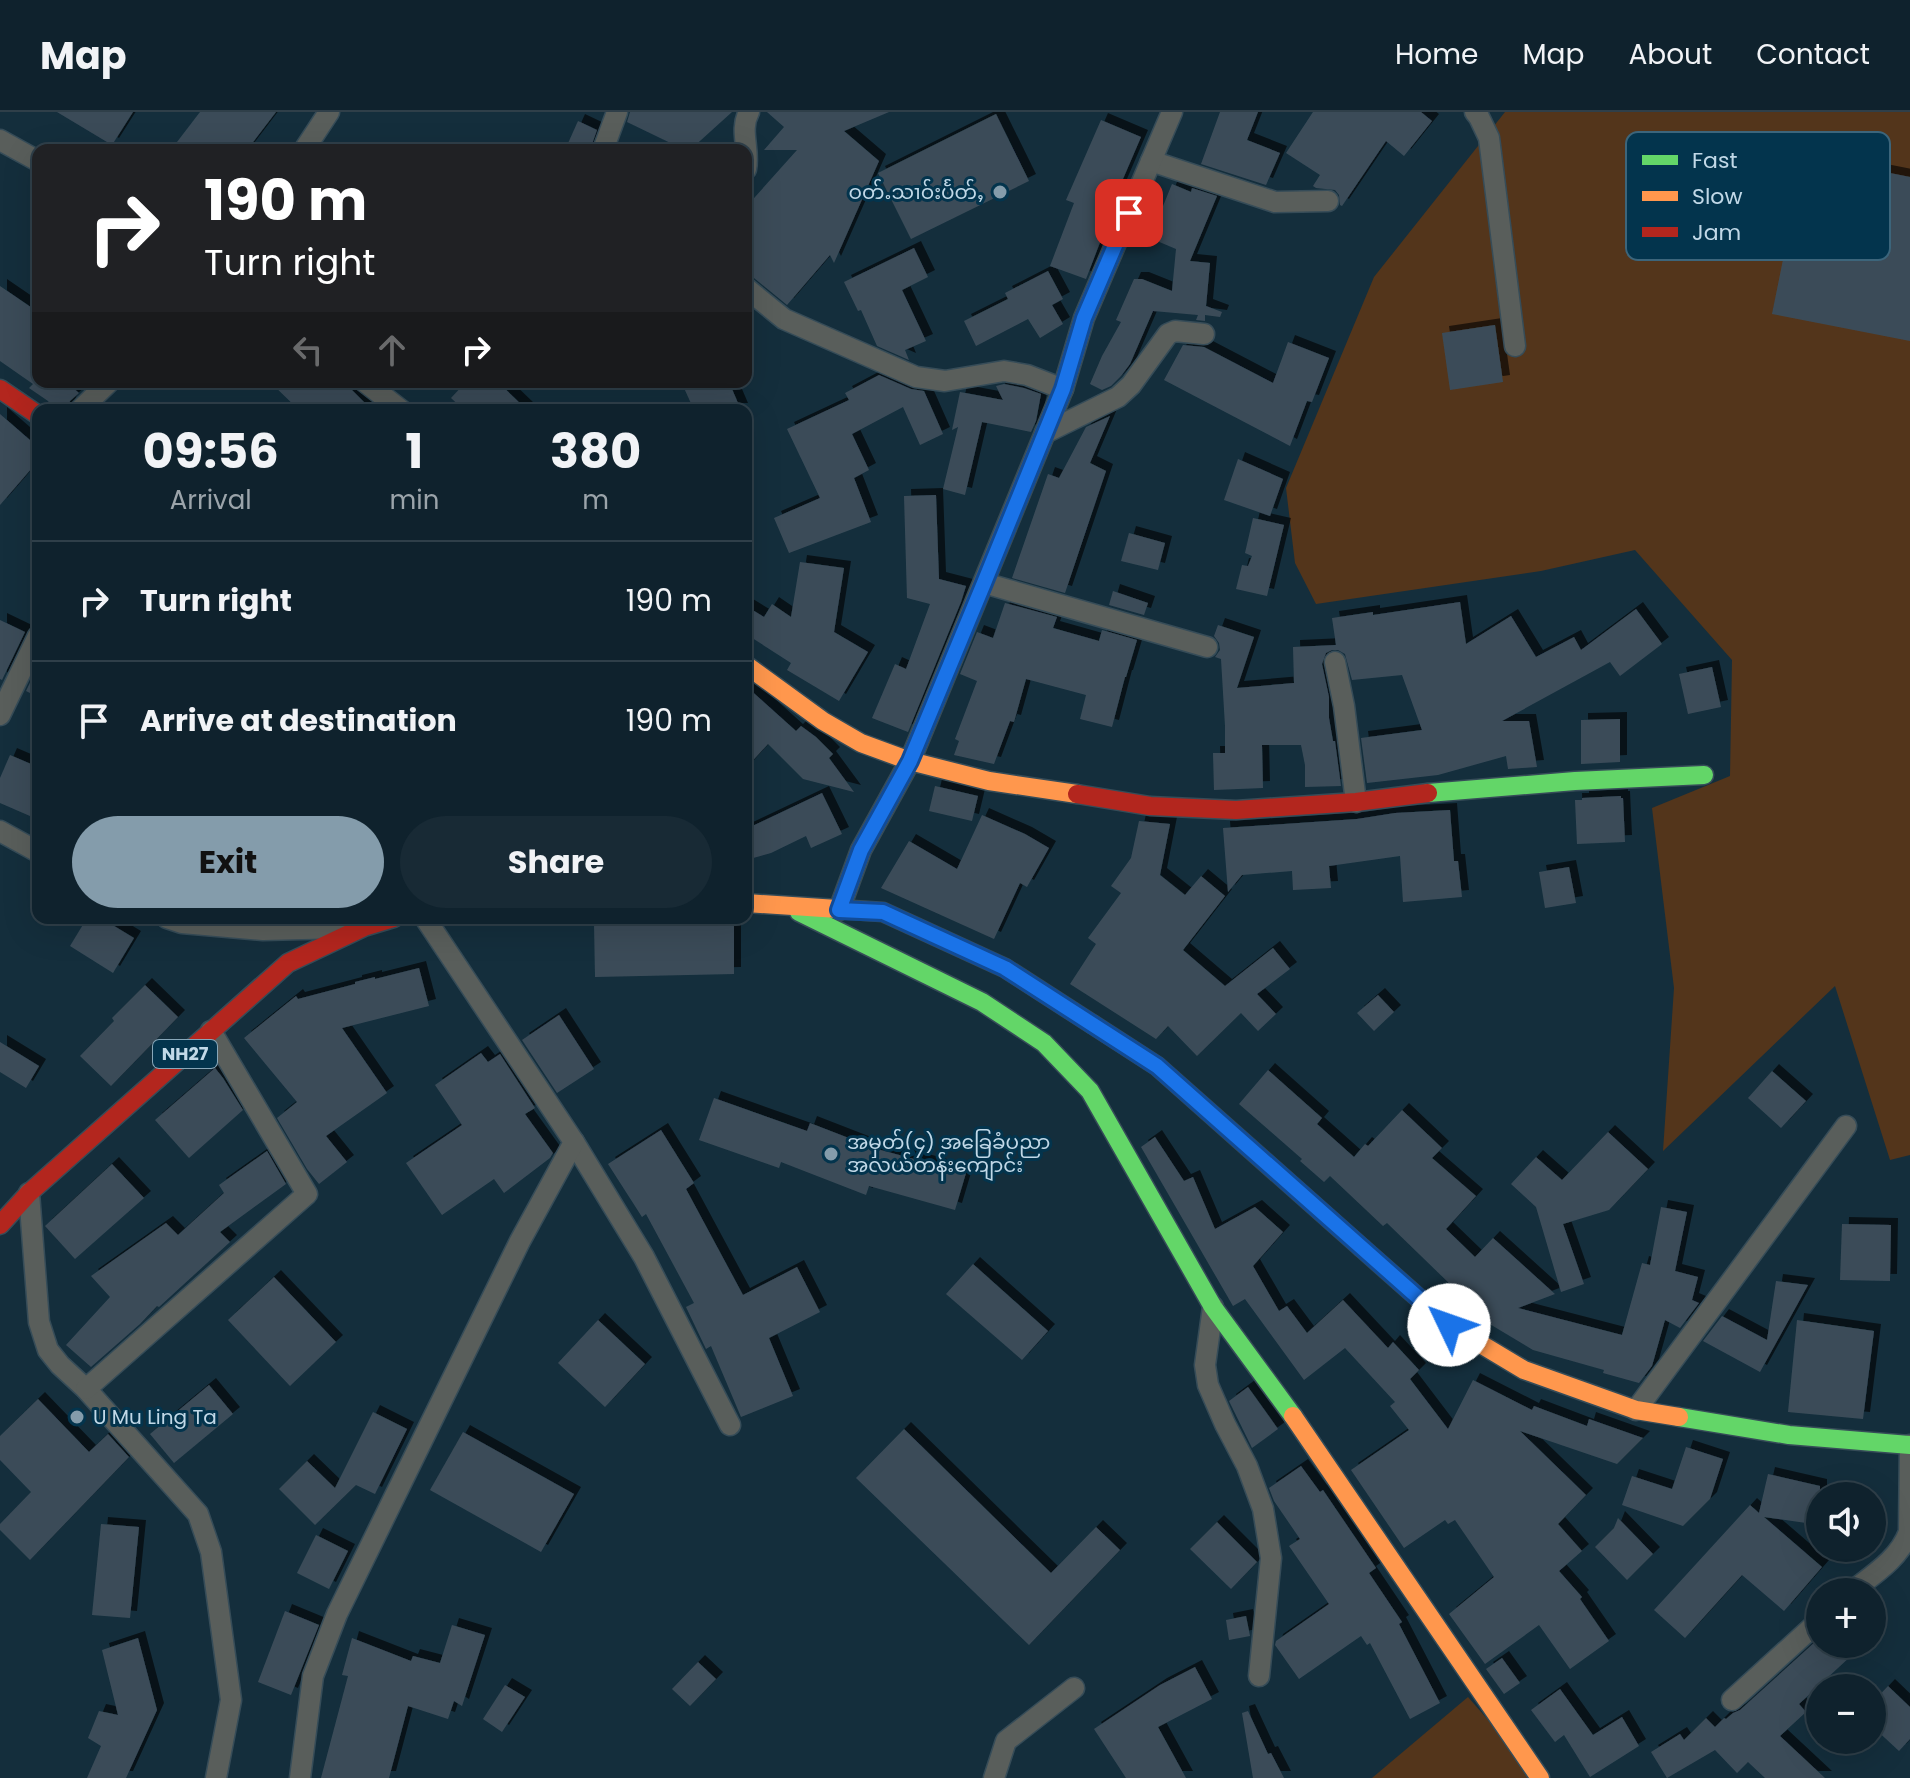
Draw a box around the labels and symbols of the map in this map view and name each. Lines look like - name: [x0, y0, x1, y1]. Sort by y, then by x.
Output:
- legend: [1626, 132, 1890, 260]
- text: Fast: [1692, 145, 1737, 176]
- place label: ဝတ်ႉသၢဝ်းပႅတ်ႇ: [849, 178, 984, 206]
- pin: [1095, 179, 1163, 247]
- text: Slow: [1692, 181, 1742, 212]
- marker: ဝတ်ႉသၢဝ်းပႅတ်ႇ: [991, 183, 1009, 201]
- text: Jam: [1692, 217, 1741, 248]
- road number: NH27: [153, 1040, 217, 1068]
- place label: အမှတ်(၄) အခြေခံပညာ အလယ်တန်းကျောင်း: [847, 1128, 1050, 1181]
- marker: အမှတ်(၄) အခြေခံပညာ အလယ်တန်းကျောင်း: [822, 1145, 840, 1163]
- position arrow: [1407, 1283, 1491, 1367]
- place label: U Mu Ling Ta: [93, 1403, 217, 1431]
- marker: U Mu Ling Ta: [68, 1408, 86, 1426]

